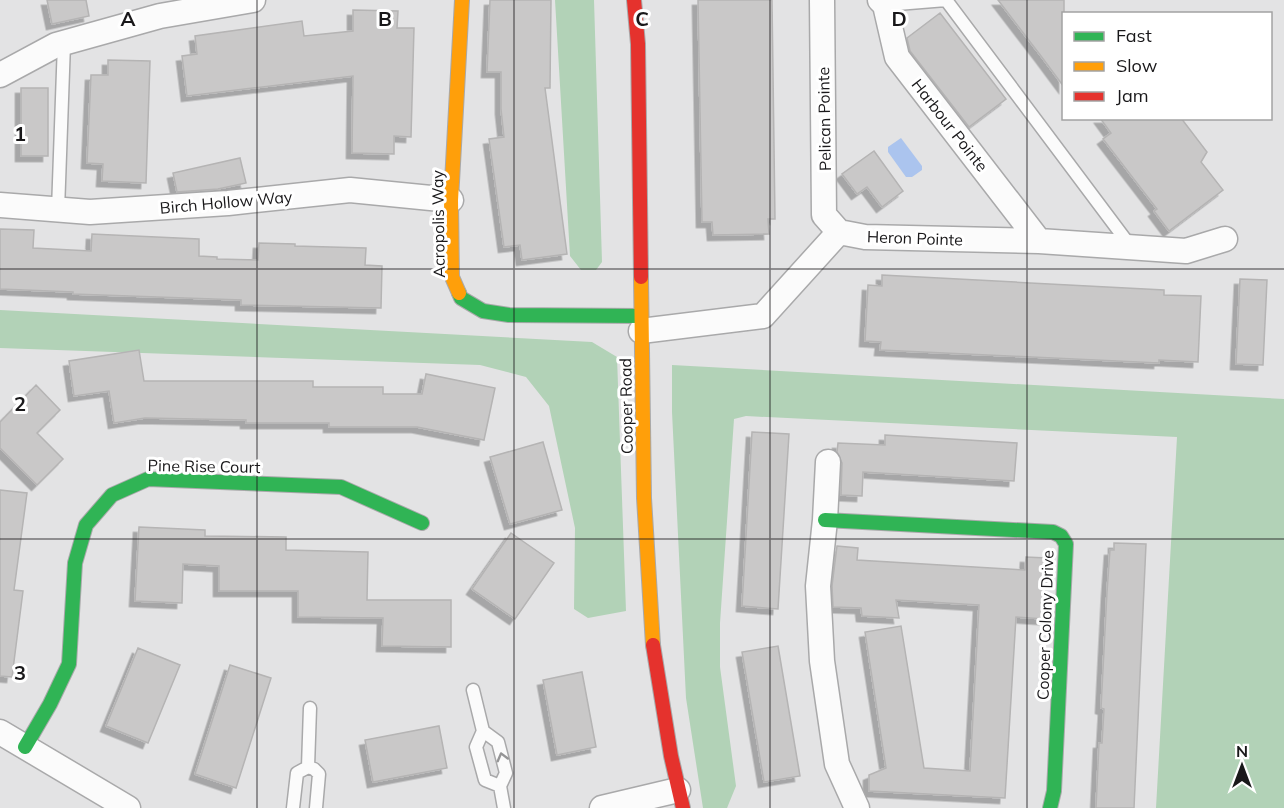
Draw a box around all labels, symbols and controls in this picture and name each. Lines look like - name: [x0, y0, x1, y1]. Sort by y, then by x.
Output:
- text: A: [121, 6, 136, 31]
- text: B: [378, 6, 392, 31]
- text: C: [635, 6, 649, 31]
- text: D: [891, 6, 907, 31]
- legend: [1062, 12, 1272, 120]
- text: Fast: [1116, 24, 1152, 47]
- text: Slow: [1116, 54, 1158, 77]
- street label: Pelican Pointe: [813, 67, 835, 171]
- street label: Harbour Pointe: [908, 75, 992, 175]
- text: Jam: [1116, 84, 1149, 107]
- text: 1: [14, 121, 26, 146]
- street label: Acropolis Way: [427, 169, 449, 278]
- street label: Birch Hollow Way: [159, 186, 294, 218]
- street label: Heron Pointe: [867, 226, 963, 250]
- street label: Cooper Road: [615, 358, 637, 454]
- text: 2: [14, 391, 26, 416]
- street label: Pine Rise Court: [147, 455, 261, 477]
- street label: Cooper Colony Drive: [1032, 550, 1058, 700]
- text: 3: [14, 660, 26, 685]
- north arrow: [1212, 736, 1272, 796]
- text: N: [1236, 741, 1248, 761]
- one-way arrow: [496, 752, 509, 762]

